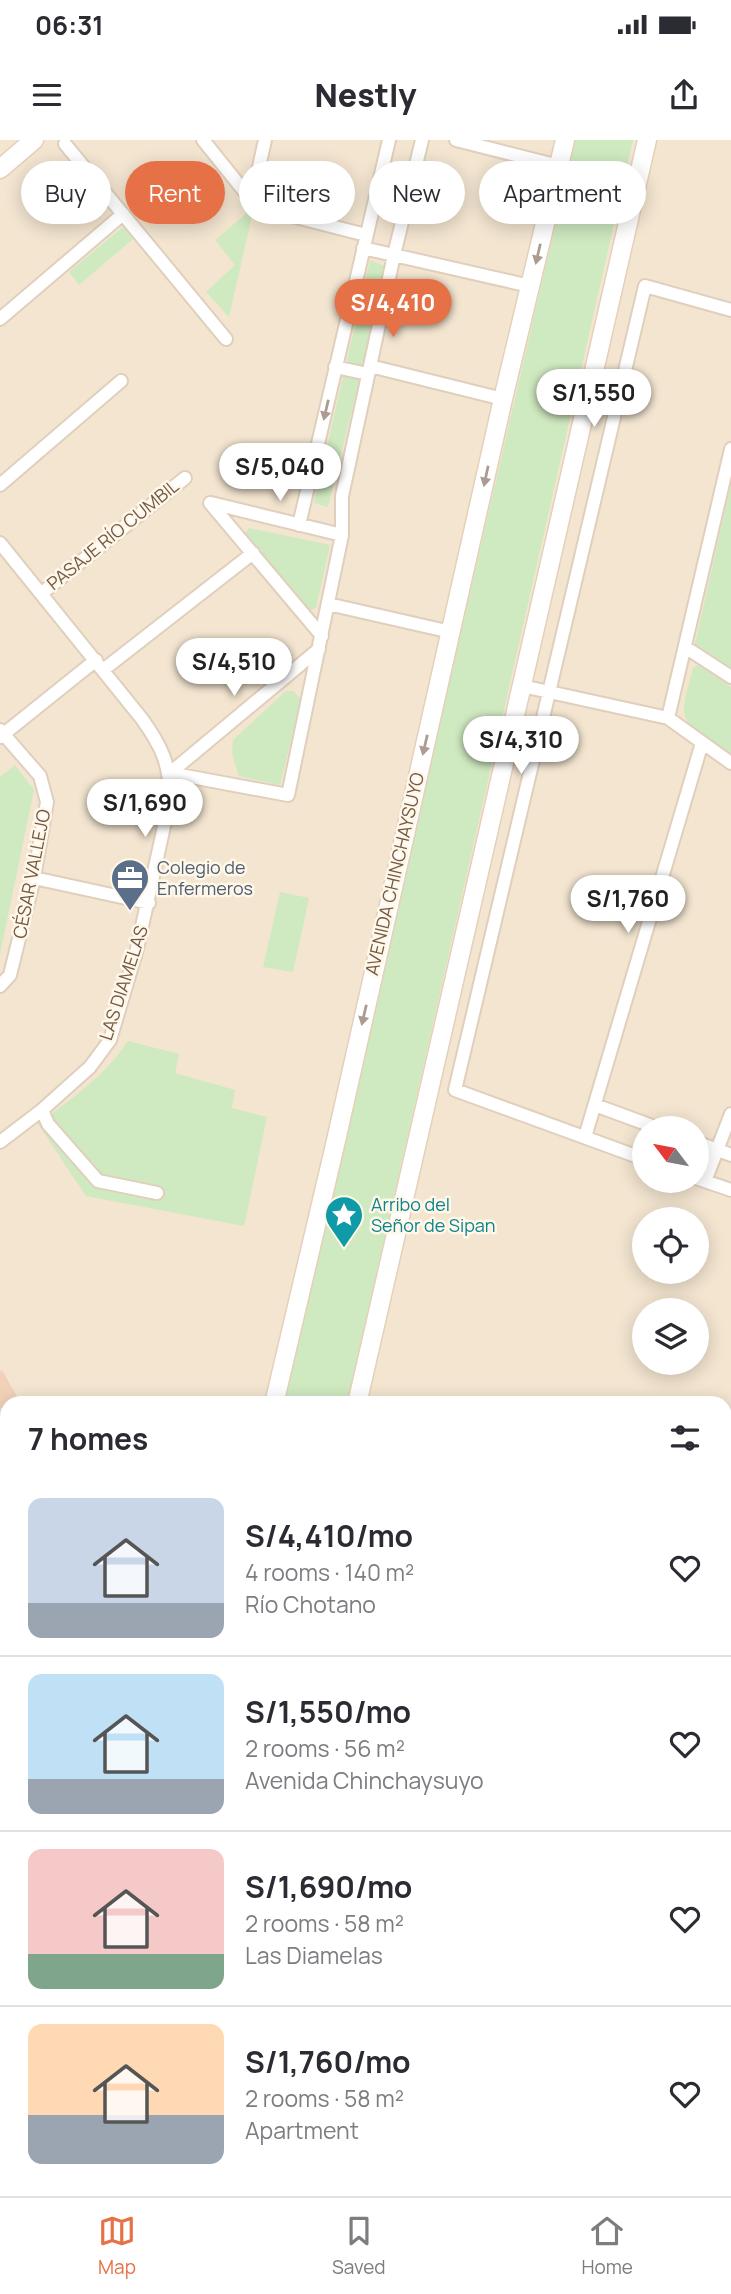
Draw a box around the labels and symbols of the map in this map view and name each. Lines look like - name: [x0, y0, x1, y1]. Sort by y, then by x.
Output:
- one-way arrow: [532, 243, 543, 265]
- pin: S/4,410: [328, 280, 458, 339]
- pin: S/1,550: [529, 370, 659, 429]
- one-way arrow: [320, 399, 331, 421]
- pin: S/5,040: [215, 444, 345, 503]
- one-way arrow: [481, 465, 492, 487]
- street label: PASAJE RÍO CUMBIL: [41, 474, 183, 595]
- pin: S/4,510: [169, 638, 299, 698]
- pin: S/4,310: [456, 716, 586, 776]
- one-way arrow: [419, 734, 430, 756]
- street label: AVENIDA CHINCHAYSUYO: [359, 770, 429, 977]
- pin: S/1,690: [80, 780, 210, 839]
- street label: CÉSAR VALLEJO: [7, 807, 55, 940]
- place label: Colegio de Enfermeros: [157, 855, 253, 900]
- office icon: Colegio de Enfermeros: [109, 857, 151, 912]
- pin: S/1,760: [563, 876, 693, 935]
- street label: LAS DIAMELAS: [93, 922, 153, 1043]
- one-way arrow: [358, 1004, 369, 1026]
- north arrow: [632, 1116, 709, 1194]
- place label: Arribo del Señor de Sipan: [371, 1192, 495, 1237]
- place icon: Arribo del Señor de Sipan: [323, 1194, 365, 1249]

